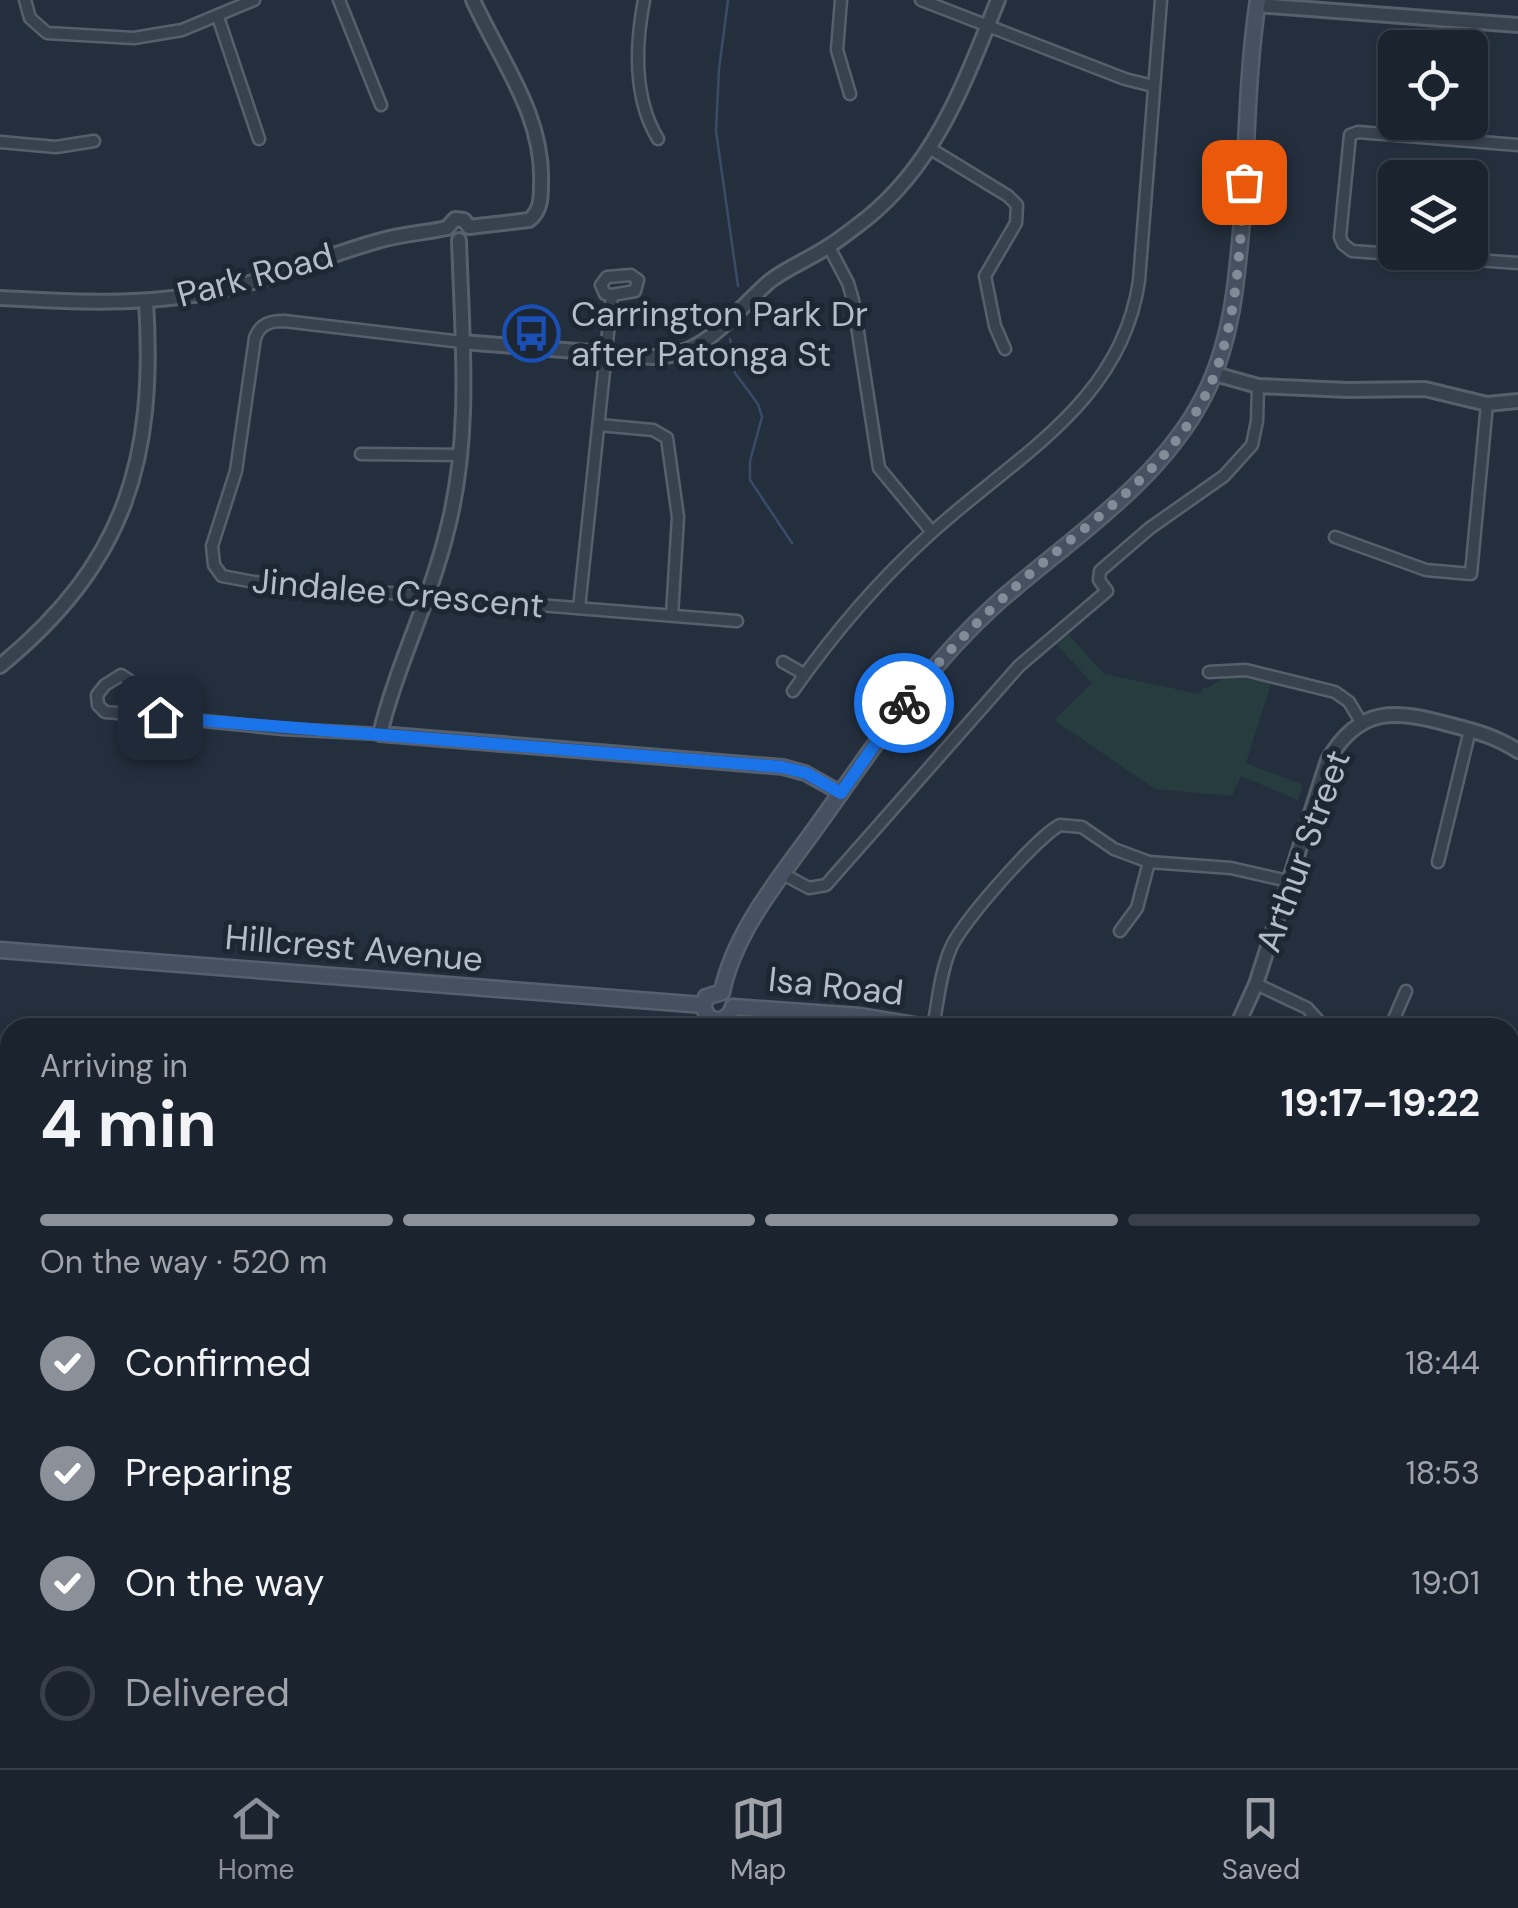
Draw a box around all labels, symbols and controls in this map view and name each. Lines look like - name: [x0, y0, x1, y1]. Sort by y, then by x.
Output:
- map controls: [1378, 30, 1488, 270]
- button: locate: [1378, 30, 1488, 140]
- pin: [1202, 140, 1287, 225]
- icon: bag: [1217, 155, 1272, 210]
- button: layers: [1378, 160, 1488, 270]
- street label: Park Road: [172, 232, 338, 318]
- place label: Carrington Park Dr after Patonga St: [571, 291, 868, 377]
- bus stop icon: Carrington Park Dr after Patonga St: [502, 304, 562, 364]
- street label: Jindalee Crescent: [250, 557, 546, 629]
- courier: [854, 653, 954, 753]
- pin: [118, 675, 203, 760]
- icon: bike: [877, 676, 932, 731]
- icon: home: [133, 690, 188, 745]
- street label: Arthur Street: [1245, 744, 1361, 958]
- street label: Hillcrest Avenue: [223, 914, 485, 982]
- street label: Isa Road: [766, 956, 906, 1016]
- text: Arriving in: [40, 1045, 188, 1087]
- text: 19:17–19:22: [1281, 1078, 1480, 1128]
- text: 4 min: [40, 1082, 217, 1166]
- text: On the way · 520 m: [40, 1241, 327, 1283]
- icon: check: [40, 1336, 95, 1391]
- text: Confirmed: [125, 1338, 311, 1388]
- text: 18:44: [1405, 1342, 1480, 1384]
- icon: check: [40, 1446, 95, 1501]
- text: Preparing: [125, 1448, 293, 1498]
- text: 18:53: [1406, 1452, 1480, 1494]
- icon: check: [40, 1556, 95, 1611]
- text: On the way: [125, 1558, 324, 1608]
- text: 19:01: [1412, 1562, 1480, 1604]
- text: Delivered: [125, 1668, 290, 1718]
- tab: Home: [218, 1791, 294, 1888]
- tab: Map: [730, 1791, 786, 1888]
- tab: Saved: [1222, 1791, 1300, 1888]

